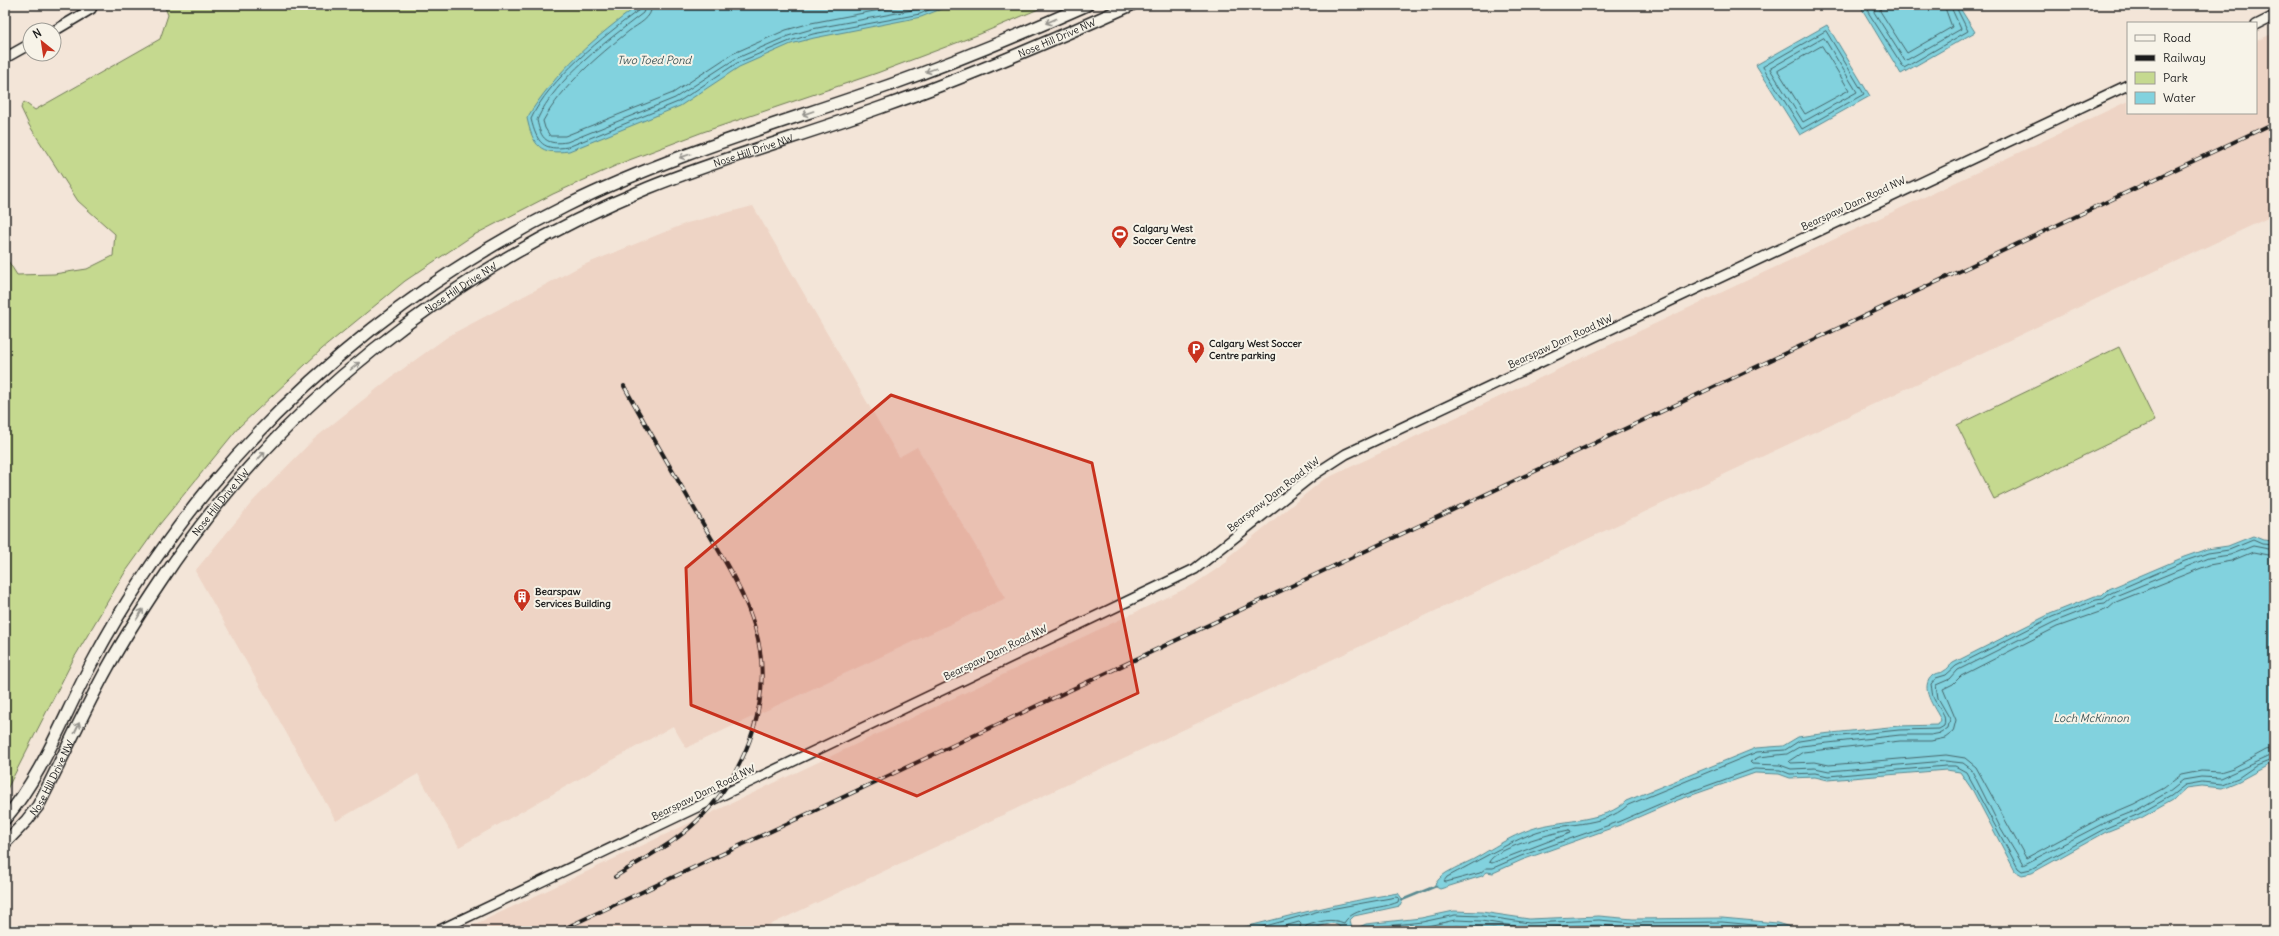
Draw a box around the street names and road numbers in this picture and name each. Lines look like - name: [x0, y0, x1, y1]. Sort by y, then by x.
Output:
- street label: Nose Hill Drive NW: [1016, 16, 1098, 61]
- street label: Nose Hill Drive NW: [712, 131, 795, 170]
- street label: Bearspaw Dam Road NW: [1799, 174, 1907, 233]
- street label: Nose Hill Drive NW: [423, 259, 499, 316]
- street label: Bearspaw Dam Road NW: [1506, 312, 1614, 371]
- street label: Bearspaw Dam Road NW: [1225, 454, 1322, 535]
- street label: Nose Hill Drive NW: [189, 466, 252, 539]
- street label: Bearspaw Dam Road NW: [941, 622, 1049, 683]
- street label: Nose Hill Drive NW: [27, 738, 77, 818]
- street label: Bearspaw Dam Road NW: [649, 762, 757, 823]

